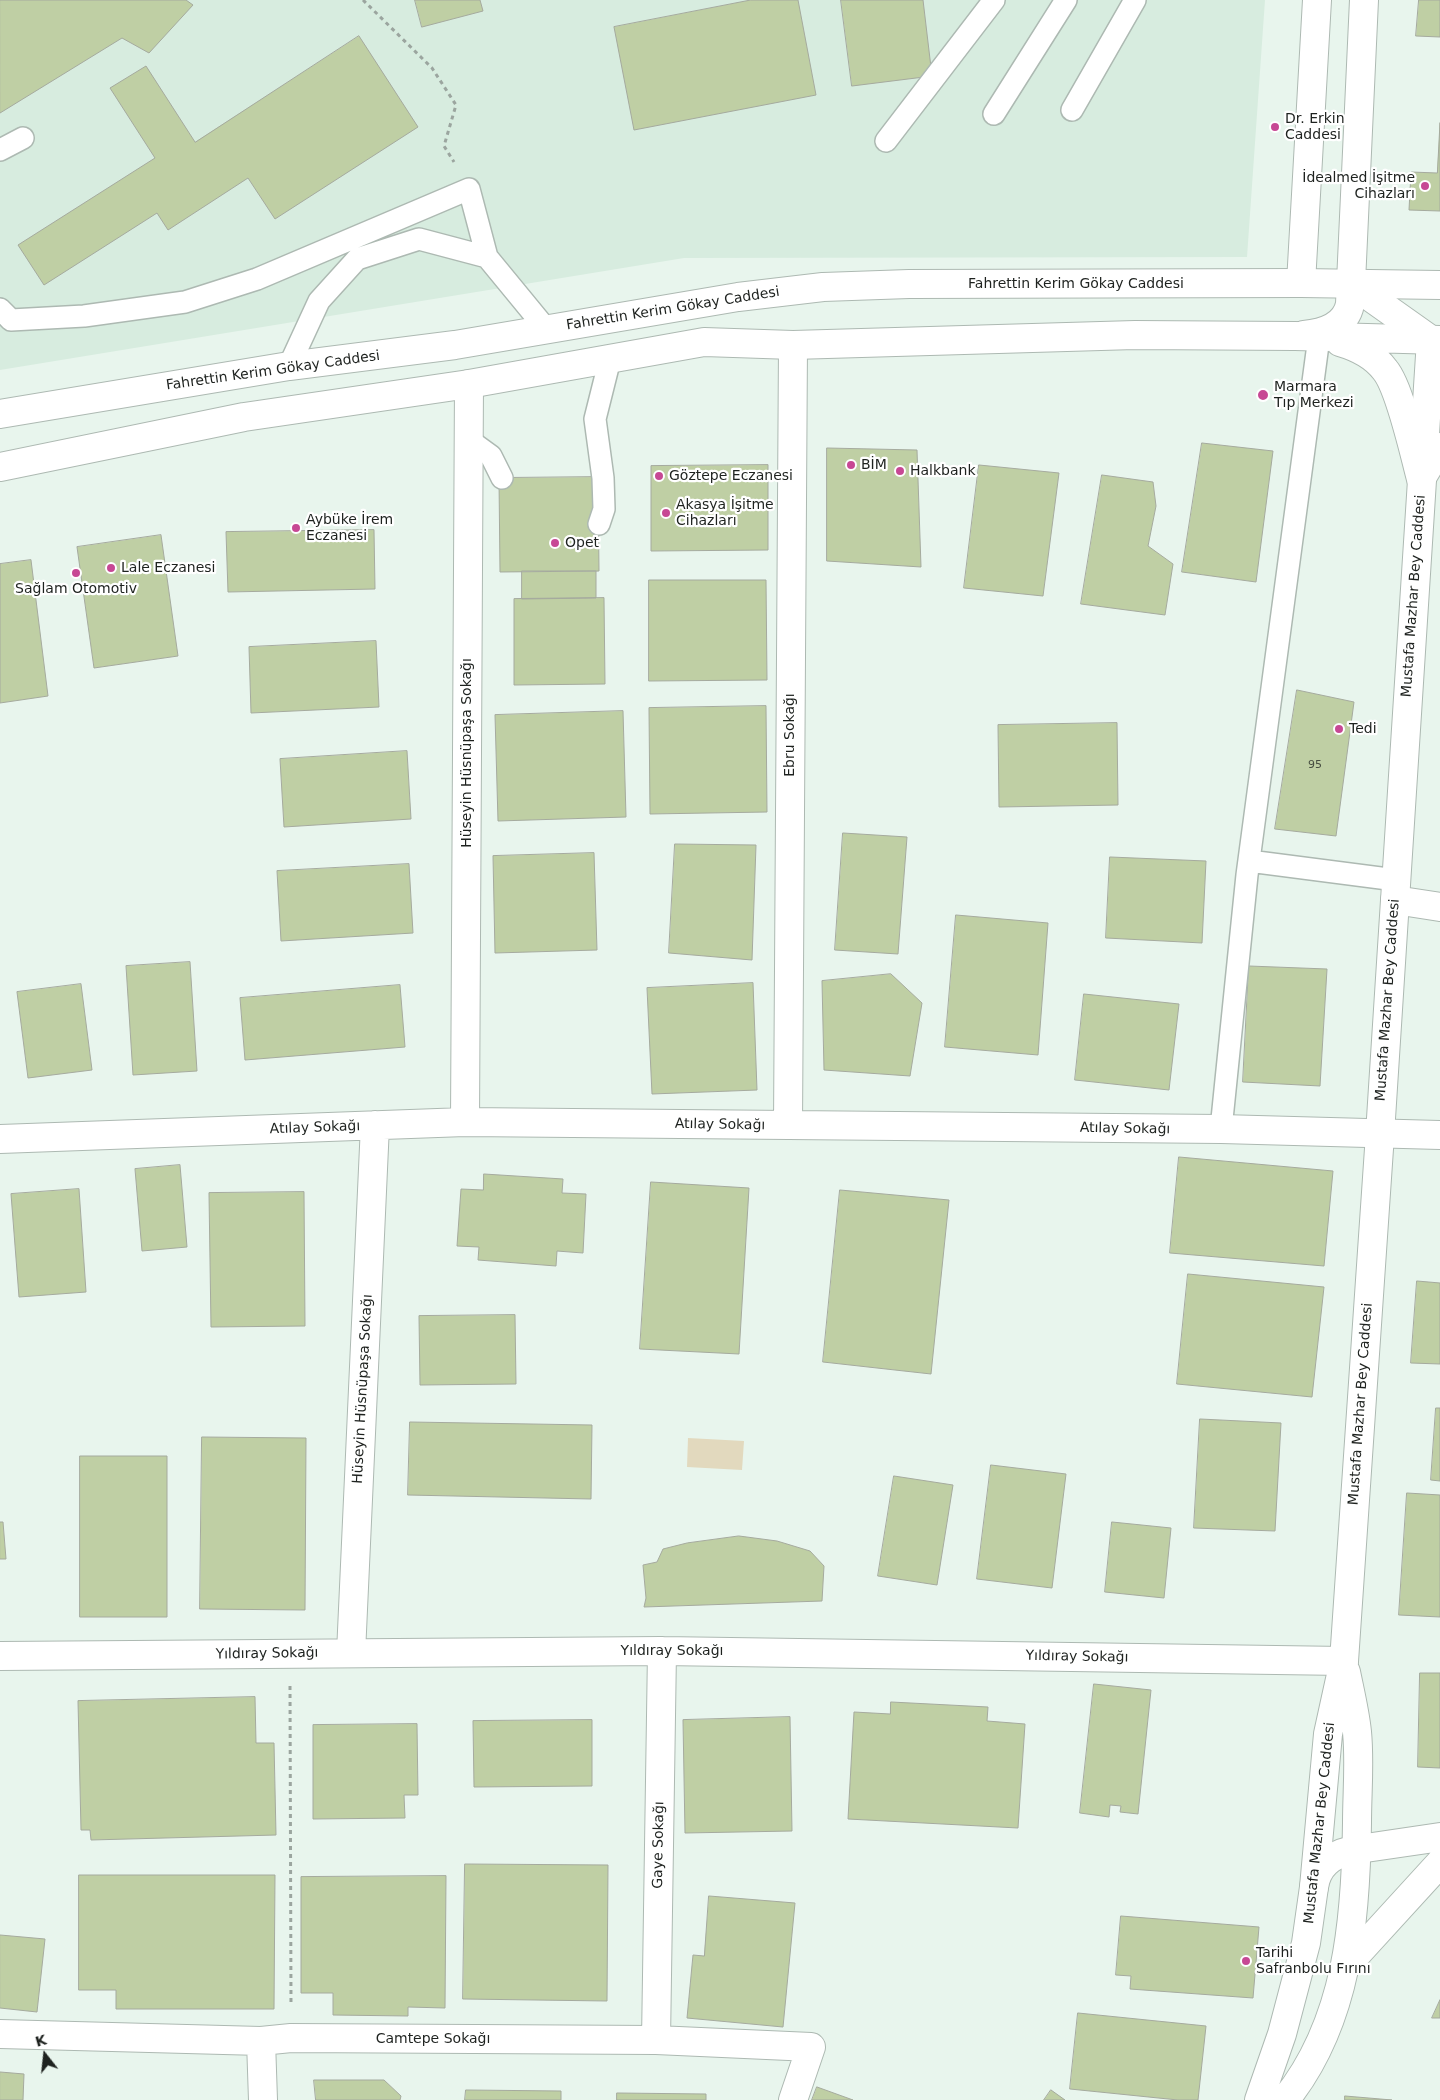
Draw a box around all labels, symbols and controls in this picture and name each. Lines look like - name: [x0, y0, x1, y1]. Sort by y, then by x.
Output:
- place label: Dr. Erkin Caddesi: [1285, 111, 1345, 144]
- marker: Dr. Erkin Caddesi: [1269, 121, 1281, 133]
- place label: İdealmed İşitme Cihazları: [1302, 170, 1415, 202]
- marker: İdealmed İşitme Cihazları: [1419, 180, 1431, 192]
- street label: Fahrettin Kerim Gökay Caddesi: [968, 276, 1184, 292]
- street label: Fahrettin Kerim Gökay Caddesi: [565, 284, 781, 334]
- street label: Fahrettin Kerim Gökay Caddesi: [165, 348, 381, 394]
- place label: Marmara Tıp Merkezi: [1274, 379, 1354, 412]
- marker: Marmara Tıp Merkezi: [1256, 388, 1270, 402]
- place label: BİM: [861, 457, 887, 473]
- marker: BİM: [845, 459, 857, 471]
- place label: Halkbank: [910, 463, 976, 479]
- marker: Halkbank: [894, 465, 906, 477]
- place label: Göztepe Eczanesi: [669, 468, 793, 484]
- marker: Göztepe Eczanesi: [653, 470, 665, 482]
- street label: Mustafa Mazhar Bey Caddesi: [1399, 494, 1429, 698]
- place label: Akasya İşitme Cihazları: [676, 497, 774, 530]
- marker: Akasya İşitme Cihazları: [660, 507, 672, 519]
- place label: Aybüke İrem Eczanesi: [306, 512, 393, 544]
- marker: Aybüke İrem Eczanesi: [290, 522, 302, 534]
- place label: Opet: [565, 535, 599, 551]
- marker: Opet: [549, 537, 561, 549]
- place label: Lale Eczanesi: [121, 560, 215, 576]
- marker: Lale Eczanesi: [105, 562, 117, 574]
- marker: Sağlam Otomotiv: [70, 567, 82, 579]
- place label: Sağlam Otomotiv: [15, 581, 137, 597]
- street label: Hüseyin Hüsnüpaşa Sokağı: [459, 658, 475, 848]
- street label: Ebru Sokağı: [782, 693, 798, 777]
- place label: Tedi: [1349, 721, 1377, 737]
- marker: Tedi: [1333, 723, 1345, 735]
- house number: 95: [1308, 758, 1322, 772]
- street label: Mustafa Mazhar Bey Caddesi: [1373, 898, 1403, 1102]
- street label: Atılay Sokağı: [675, 1116, 765, 1134]
- street label: Atılay Sokağı: [269, 1118, 361, 1138]
- street label: Atılay Sokağı: [1080, 1120, 1170, 1138]
- street label: Hüseyin Hüsnüpaşa Sokağı: [350, 1294, 376, 1484]
- street label: Mustafa Mazhar Bey Caddesi: [1346, 1302, 1376, 1506]
- street label: Yıldıray Sokağı: [621, 1643, 723, 1659]
- street label: Yıldıray Sokağı: [215, 1645, 319, 1663]
- street label: Yıldıray Sokağı: [1025, 1648, 1129, 1666]
- street label: Mustafa Mazhar Bey Caddesi: [1301, 1721, 1339, 1925]
- street label: Gaye Sokağı: [650, 1801, 668, 1889]
- place label: Tarihi Safranbolu Fırını: [1256, 1945, 1371, 1978]
- marker: Tarihi Safranbolu Fırını: [1240, 1955, 1252, 1967]
- north arrow: [20, 2030, 70, 2080]
- text: K: [33, 2031, 48, 2050]
- street label: Camtepe Sokağı: [376, 2031, 490, 2047]

